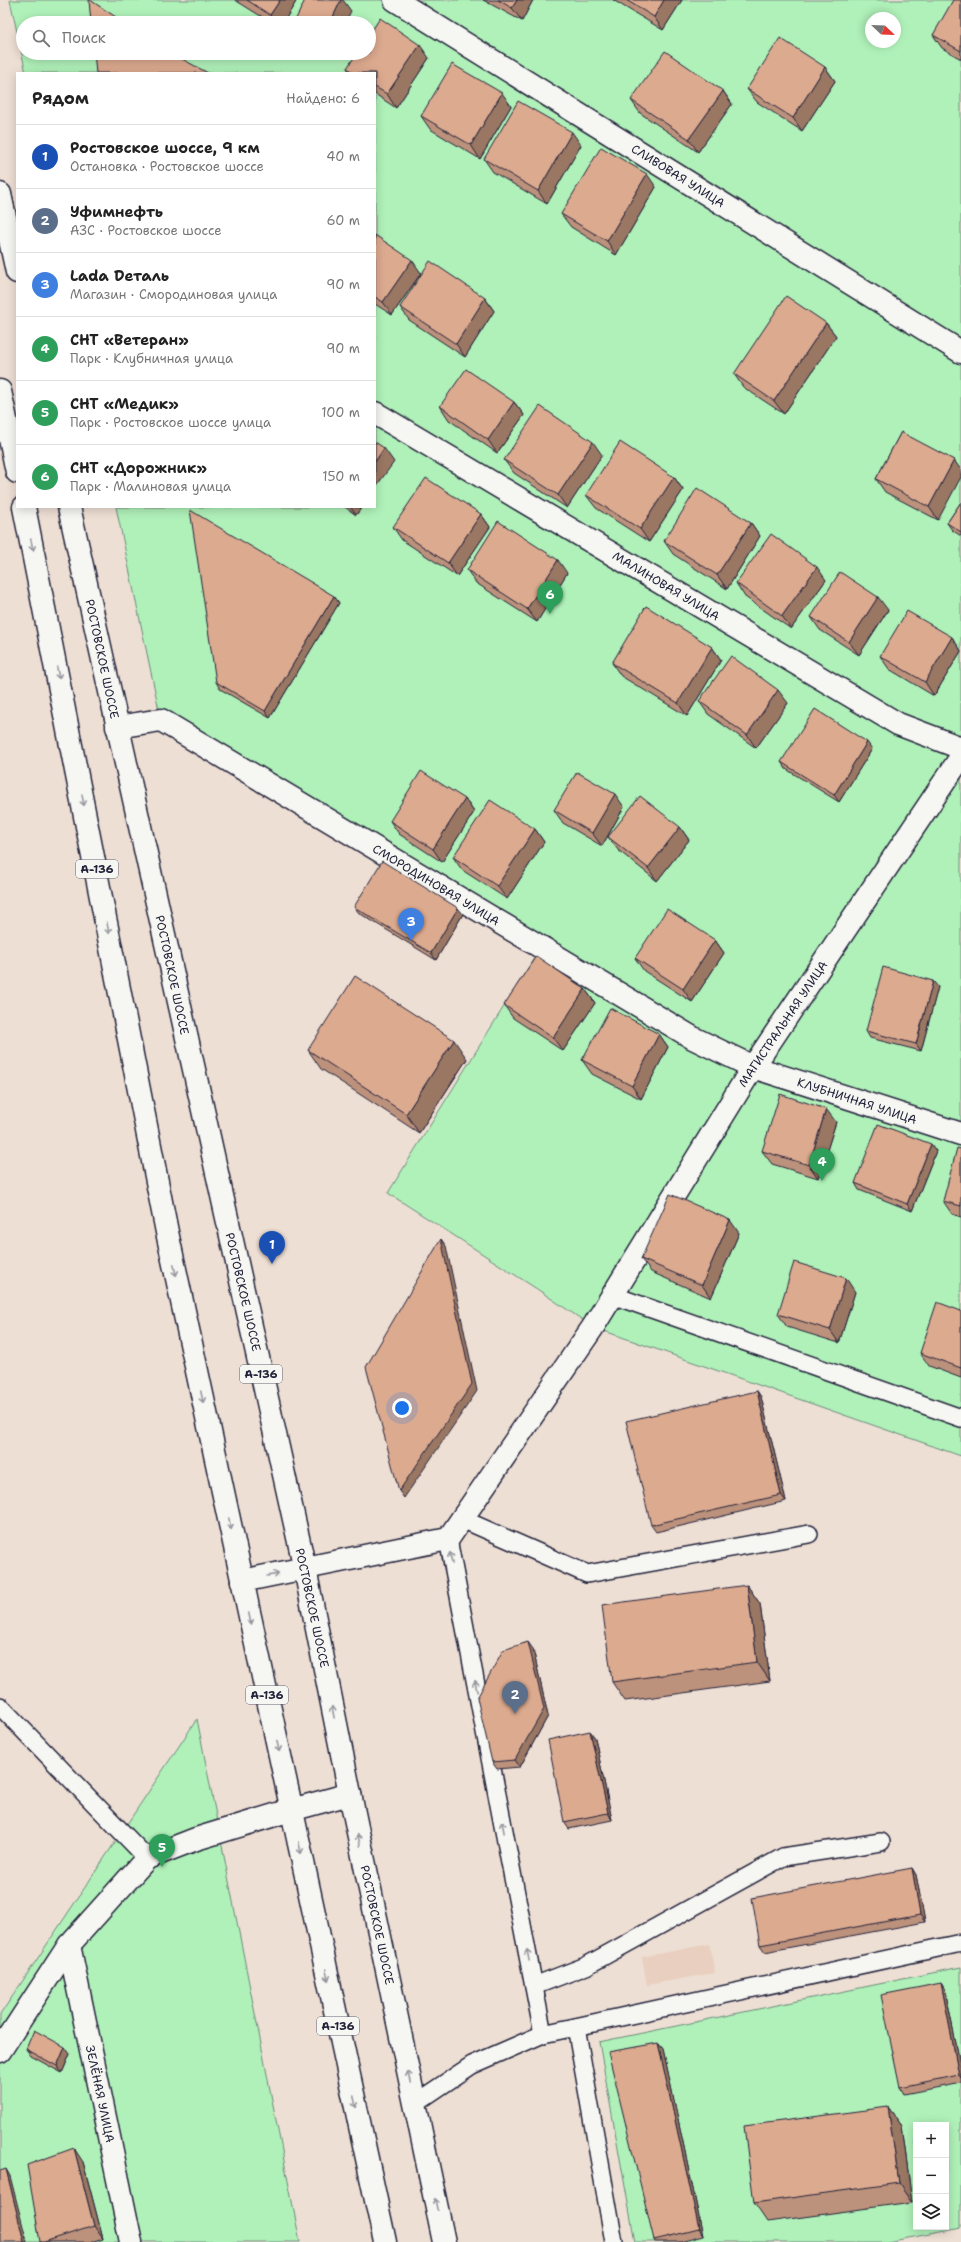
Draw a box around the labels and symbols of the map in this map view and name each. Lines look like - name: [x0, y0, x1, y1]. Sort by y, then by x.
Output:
- north arrow: [865, 12, 901, 48]
- street label: СЛИВОВАЯ УЛИЦА: [628, 141, 728, 211]
- one-way arrow: [29, 538, 37, 551]
- street label: МАЛИНОВАЯ УЛИЦА: [610, 548, 723, 624]
- pin: 6: [537, 581, 563, 614]
- street label: РОСТОВСКОЕ ШОССЕ: [82, 598, 122, 720]
- one-way arrow: [55, 666, 63, 679]
- one-way arrow: [80, 793, 88, 806]
- street label: СМОРОДИНОВАЯ УЛИЦА: [370, 841, 503, 929]
- road number: А-136: [76, 860, 118, 878]
- pin: 3: [398, 908, 424, 941]
- street label: РОСТОВСКОЕ ШОССЕ: [152, 914, 192, 1036]
- one-way arrow: [105, 921, 113, 934]
- street label: МАГИСТРАЛЬНАЯ УЛИЦА: [735, 958, 831, 1090]
- street label: КЛУБНИЧНАЯ УЛИЦА: [795, 1074, 919, 1128]
- pin: 4: [809, 1148, 835, 1181]
- street label: РОСТОВСКОЕ ШОССЕ: [222, 1231, 264, 1353]
- pin: 1: [259, 1231, 285, 1264]
- one-way arrow: [171, 1263, 179, 1276]
- road number: А-136: [240, 1365, 282, 1383]
- one-way arrow: [199, 1390, 207, 1403]
- your location: [392, 1398, 412, 1418]
- one-way arrow: [226, 1517, 234, 1530]
- street label: РОСТОВСКОЕ ШОССЕ: [292, 1547, 332, 1669]
- one-way arrow: [447, 1552, 455, 1565]
- one-way arrow: [267, 1571, 280, 1579]
- one-way arrow: [247, 1612, 255, 1625]
- one-way arrow: [472, 1680, 480, 1693]
- pin: 2: [502, 1681, 528, 1714]
- road number: А-136: [246, 1686, 288, 1704]
- one-way arrow: [329, 1706, 337, 1719]
- one-way arrow: [274, 1739, 282, 1752]
- one-way arrow: [499, 1821, 507, 1834]
- pin: 5: [149, 1834, 175, 1867]
- one-way arrow: [355, 1834, 363, 1847]
- one-way arrow: [296, 1841, 304, 1854]
- street label: РОСТОВСКОЕ ШОССЕ: [357, 1864, 397, 1986]
- one-way arrow: [524, 1949, 532, 1962]
- one-way arrow: [324, 1968, 332, 1981]
- road number: А-136: [317, 2017, 359, 2035]
- street label: ЗЕЛЁНАЯ УЛИЦА: [82, 2044, 118, 2144]
- one-way arrow: [404, 2071, 412, 2084]
- one-way arrow: [351, 2095, 359, 2108]
- one-way arrow: [431, 2198, 439, 2211]

